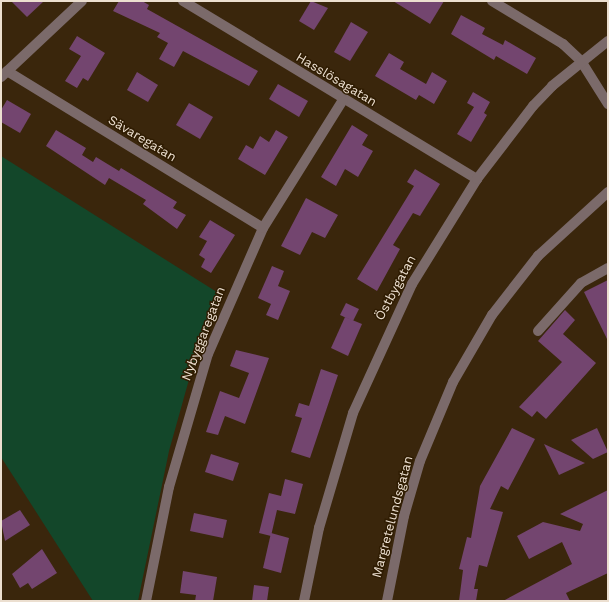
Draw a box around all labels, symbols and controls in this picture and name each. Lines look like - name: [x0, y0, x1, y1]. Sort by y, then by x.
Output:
- street label: Hasslösagatan: [293, 50, 379, 110]
- street label: Sävaregatan: [105, 113, 179, 165]
- street label: Östbygatan: [372, 253, 420, 323]
- street label: Nybyggaregatan: [179, 285, 229, 383]
- street label: Margretelundsgatan: [369, 454, 417, 580]

